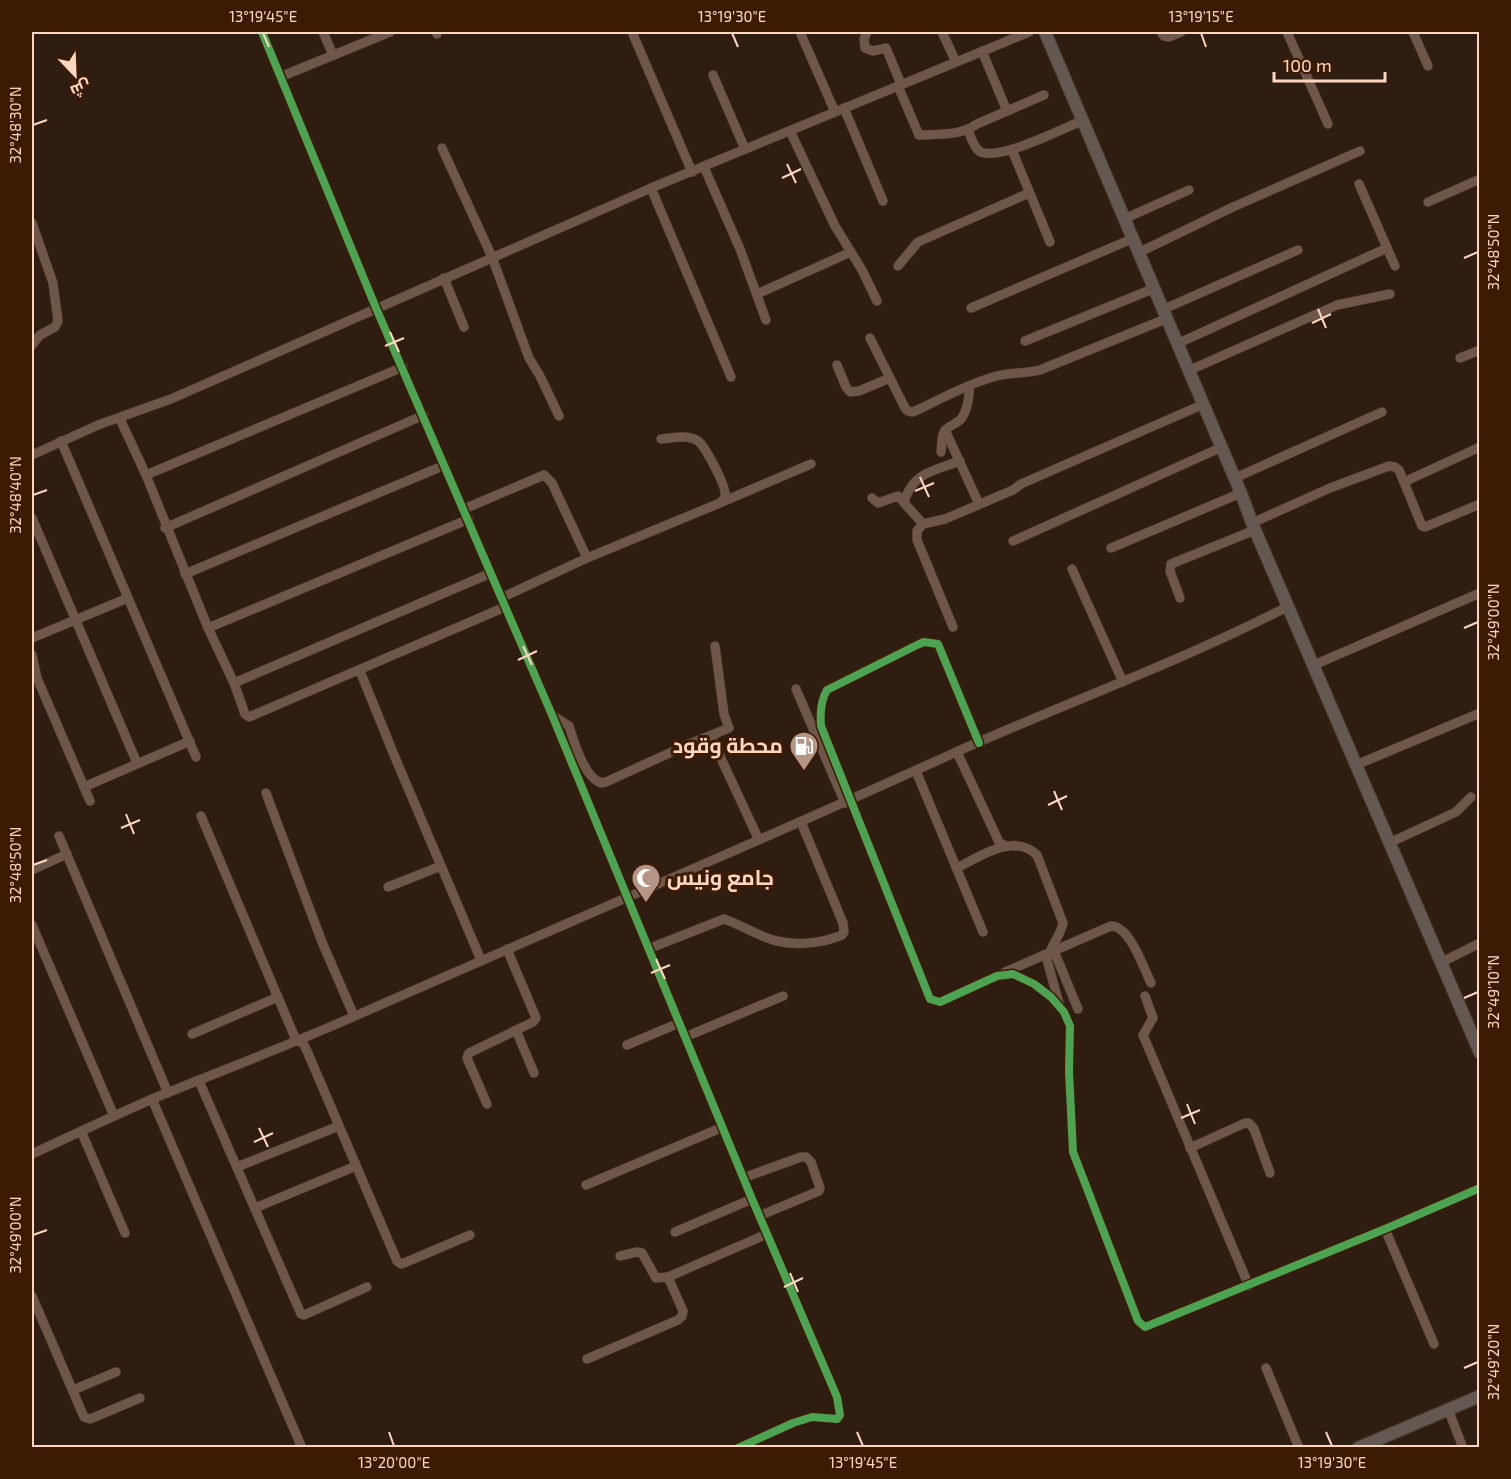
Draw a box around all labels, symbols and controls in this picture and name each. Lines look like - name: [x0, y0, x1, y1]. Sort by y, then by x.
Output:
- text: 13°19'45"E: [229, 7, 297, 25]
- text: 13°19'30"E: [698, 7, 766, 25]
- text: 13°19'15"E: [1168, 7, 1234, 25]
- north arrow: [45, 45, 105, 105]
- scale bar: [1274, 45, 1385, 83]
- text: 100 m: [1283, 54, 1332, 76]
- text: ش: [68, 76, 94, 102]
- text: 32°48'30"N: [6, 87, 24, 163]
- text: 32°48'50"N: [1484, 214, 1502, 290]
- text: 32°48'40"N: [6, 456, 24, 534]
- text: 32°49'00"N: [1484, 583, 1502, 661]
- fuel station icon: محطة وقود: [788, 730, 820, 772]
- place label: محطة وقود: [673, 732, 783, 759]
- text: 32°48'50"N: [6, 827, 24, 903]
- mosque icon: جامع ونيس: [630, 862, 662, 904]
- place label: جامع ونيس: [667, 864, 774, 892]
- text: 32°49'10"N: [1484, 955, 1502, 1029]
- text: 32°49'00"N: [6, 1196, 24, 1274]
- text: 32°49'20"N: [1484, 1324, 1502, 1400]
- text: 13°20'00"E: [358, 1453, 430, 1471]
- text: 13°19'45"E: [829, 1453, 897, 1471]
- text: 13°19'30"E: [1298, 1453, 1366, 1471]

